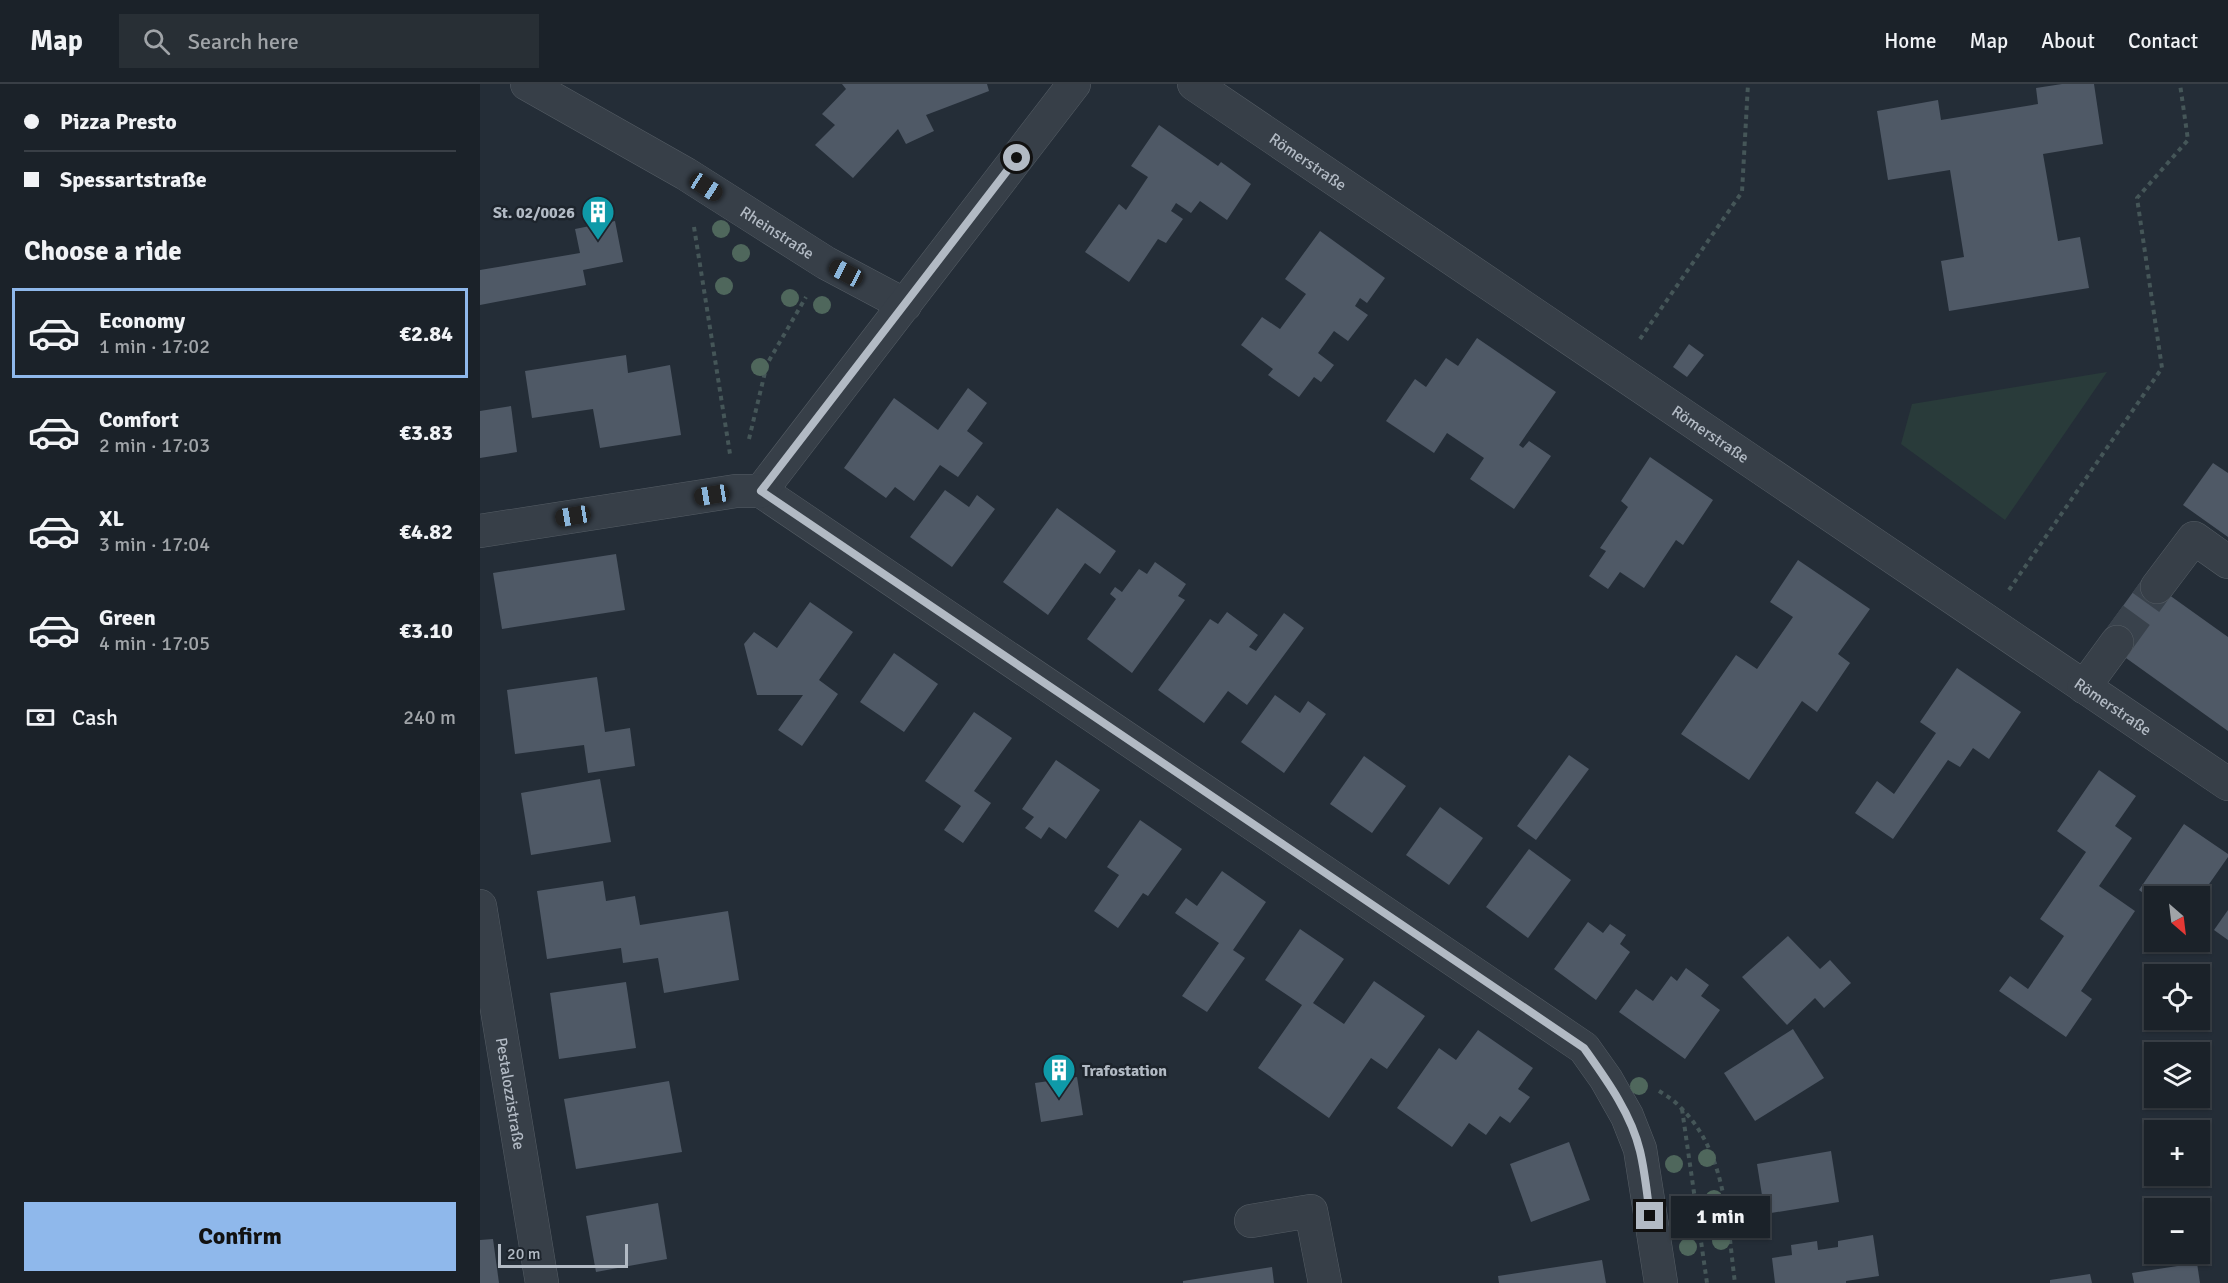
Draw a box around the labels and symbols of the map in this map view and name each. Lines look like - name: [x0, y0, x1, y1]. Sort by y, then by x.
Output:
- street label: Römerstraße: [1265, 129, 1350, 195]
- route start: [1003, 144, 1030, 171]
- car: [686, 170, 726, 204]
- building icon: St. 02/0026: [580, 194, 616, 241]
- street label: Rheinstraße: [736, 202, 818, 264]
- place label: St. 02/0026: [493, 203, 575, 223]
- car: [826, 257, 866, 289]
- street label: Römerstraße: [1668, 401, 1753, 468]
- car: [693, 483, 731, 507]
- car: [554, 504, 592, 528]
- street label: Römerstraße: [2070, 674, 2155, 740]
- north arrow: [2144, 886, 2210, 952]
- street label: Pestalozzistraße: [491, 1036, 529, 1151]
- building icon: Trafostation: [1041, 1052, 1077, 1099]
- place label: Trafostation: [1082, 1061, 1167, 1081]
- callout: 1 min: [1671, 1195, 1770, 1237]
- route end: [1636, 1202, 1663, 1229]
- scale bar: [498, 1241, 628, 1268]

